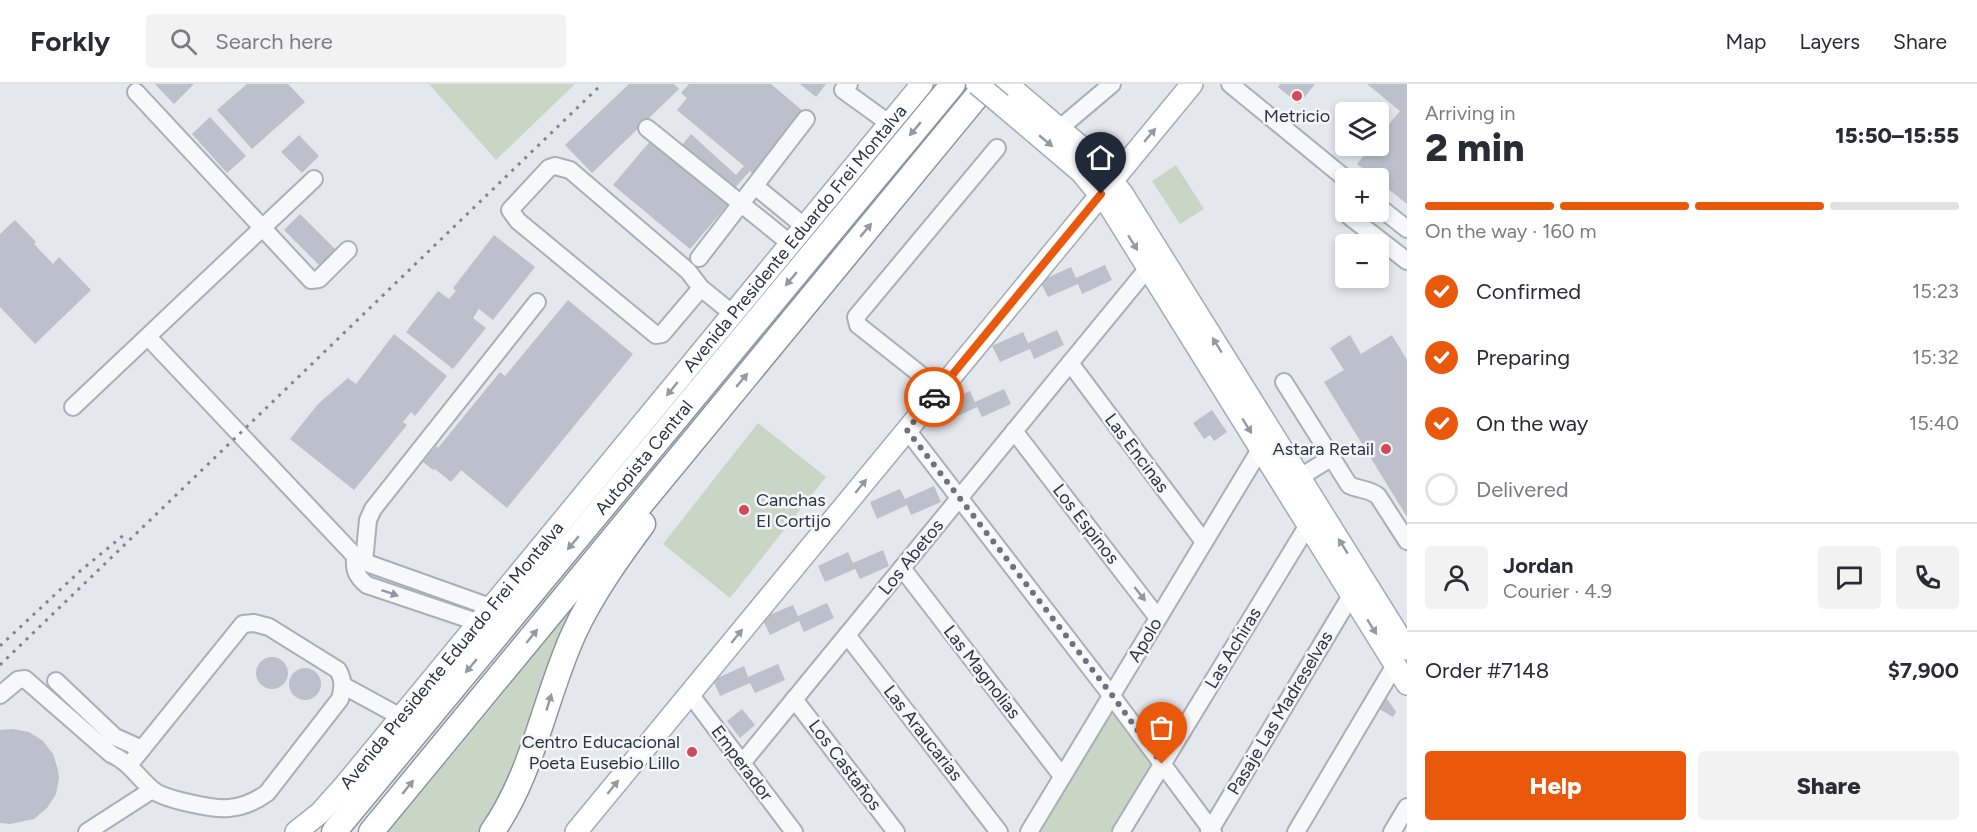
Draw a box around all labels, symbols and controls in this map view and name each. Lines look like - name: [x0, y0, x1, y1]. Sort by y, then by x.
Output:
- search box: [146, 14, 566, 68]
- text: Forkly: [30, 24, 110, 58]
- icon: search: [167, 25, 200, 58]
- text: Search here: [215, 28, 333, 55]
- text: Map: [1726, 29, 1766, 54]
- text: Layers: [1799, 29, 1860, 54]
- text: Share: [1893, 29, 1947, 54]
- marker: Metricio: [1290, 89, 1304, 103]
- street label: Avenida Presidente Eduardo Frei Montalva: [678, 100, 911, 377]
- text: Arriving in: [1425, 101, 1515, 125]
- map controls: [1335, 102, 1389, 288]
- button: layers: [1335, 102, 1389, 156]
- place label: Metricio: [1264, 105, 1330, 127]
- one-way arrow: [909, 121, 922, 137]
- text: 15:50–15:55: [1835, 122, 1959, 149]
- text: 2 min: [1425, 124, 1525, 171]
- one-way arrow: [1143, 127, 1156, 143]
- pin: [1075, 132, 1126, 194]
- one-way arrow: [1038, 134, 1053, 147]
- icon: home: [1084, 141, 1117, 174]
- button: +: [1335, 168, 1389, 222]
- text: On the way · 160 m: [1425, 219, 1597, 243]
- one-way arrow: [860, 222, 873, 238]
- button: −: [1335, 234, 1389, 288]
- one-way arrow: [1127, 235, 1138, 251]
- one-way arrow: [785, 271, 798, 286]
- icon: check: [1425, 275, 1458, 308]
- text: Confirmed: [1476, 278, 1581, 305]
- text: 15:23: [1912, 279, 1959, 303]
- one-way arrow: [1212, 337, 1223, 353]
- icon: check: [1425, 341, 1458, 374]
- text: Preparing: [1476, 344, 1570, 371]
- text: 15:32: [1912, 345, 1959, 369]
- courier: [904, 367, 964, 427]
- one-way arrow: [736, 372, 749, 388]
- one-way arrow: [666, 381, 679, 397]
- icon: car: [918, 381, 951, 414]
- street label: Autopista Central: [590, 396, 698, 519]
- icon: check: [1425, 407, 1458, 440]
- street label: Las Encinas: [1100, 409, 1174, 497]
- text: On the way: [1476, 410, 1588, 437]
- text: 15:40: [1909, 411, 1959, 435]
- one-way arrow: [1242, 418, 1253, 434]
- place label: Astara Retail: [1273, 438, 1374, 460]
- marker: Astara Retail: [1379, 442, 1393, 456]
- text: Delivered: [1476, 476, 1569, 503]
- one-way arrow: [854, 479, 867, 494]
- street label: Los Espinos: [1048, 480, 1124, 568]
- place label: Canchas El Cortijo: [756, 489, 831, 532]
- marker: Canchas El Cortijo: [737, 503, 751, 517]
- street label: Los Abetos: [874, 515, 948, 599]
- street label: Avenida Presidente Eduardo Frei Montalva: [335, 517, 568, 794]
- one-way arrow: [566, 535, 579, 551]
- one-way arrow: [1337, 538, 1348, 554]
- button: person: [1425, 546, 1488, 609]
- button: chat: [1818, 546, 1881, 609]
- button: phone: [1896, 546, 1959, 609]
- text: Jordan: [1503, 552, 1574, 579]
- text: Courier · 4.9: [1503, 579, 1612, 603]
- one-way arrow: [1133, 586, 1145, 601]
- one-way arrow: [381, 588, 399, 598]
- street label: Las Achiras: [1200, 603, 1266, 693]
- street label: Apolo: [1123, 614, 1167, 666]
- one-way arrow: [1367, 619, 1378, 635]
- street label: Las Magnolias: [939, 621, 1025, 723]
- street label: Pasaje Las Madreselvas: [1222, 627, 1338, 799]
- one-way arrow: [525, 628, 538, 644]
- one-way arrow: [730, 629, 743, 644]
- text: Order #7148: [1425, 657, 1549, 684]
- text: $7,900: [1888, 657, 1959, 684]
- one-way arrow: [464, 658, 477, 674]
- street label: Las Araucarias: [879, 681, 967, 785]
- one-way arrow: [545, 693, 554, 711]
- pin: [1136, 702, 1187, 764]
- icon: bag: [1145, 711, 1178, 744]
- street label: Los Castaños: [804, 715, 886, 815]
- street label: Emperador: [707, 721, 777, 805]
- place label: Centro Educacional Poeta Eusebio Lillo: [522, 731, 680, 774]
- marker: Centro Educacional Poeta Eusebio Lillo: [685, 745, 699, 759]
- button: Help: [1425, 751, 1686, 820]
- button: Share: [1698, 751, 1959, 820]
- one-way arrow: [606, 779, 619, 795]
- one-way arrow: [401, 780, 414, 795]

